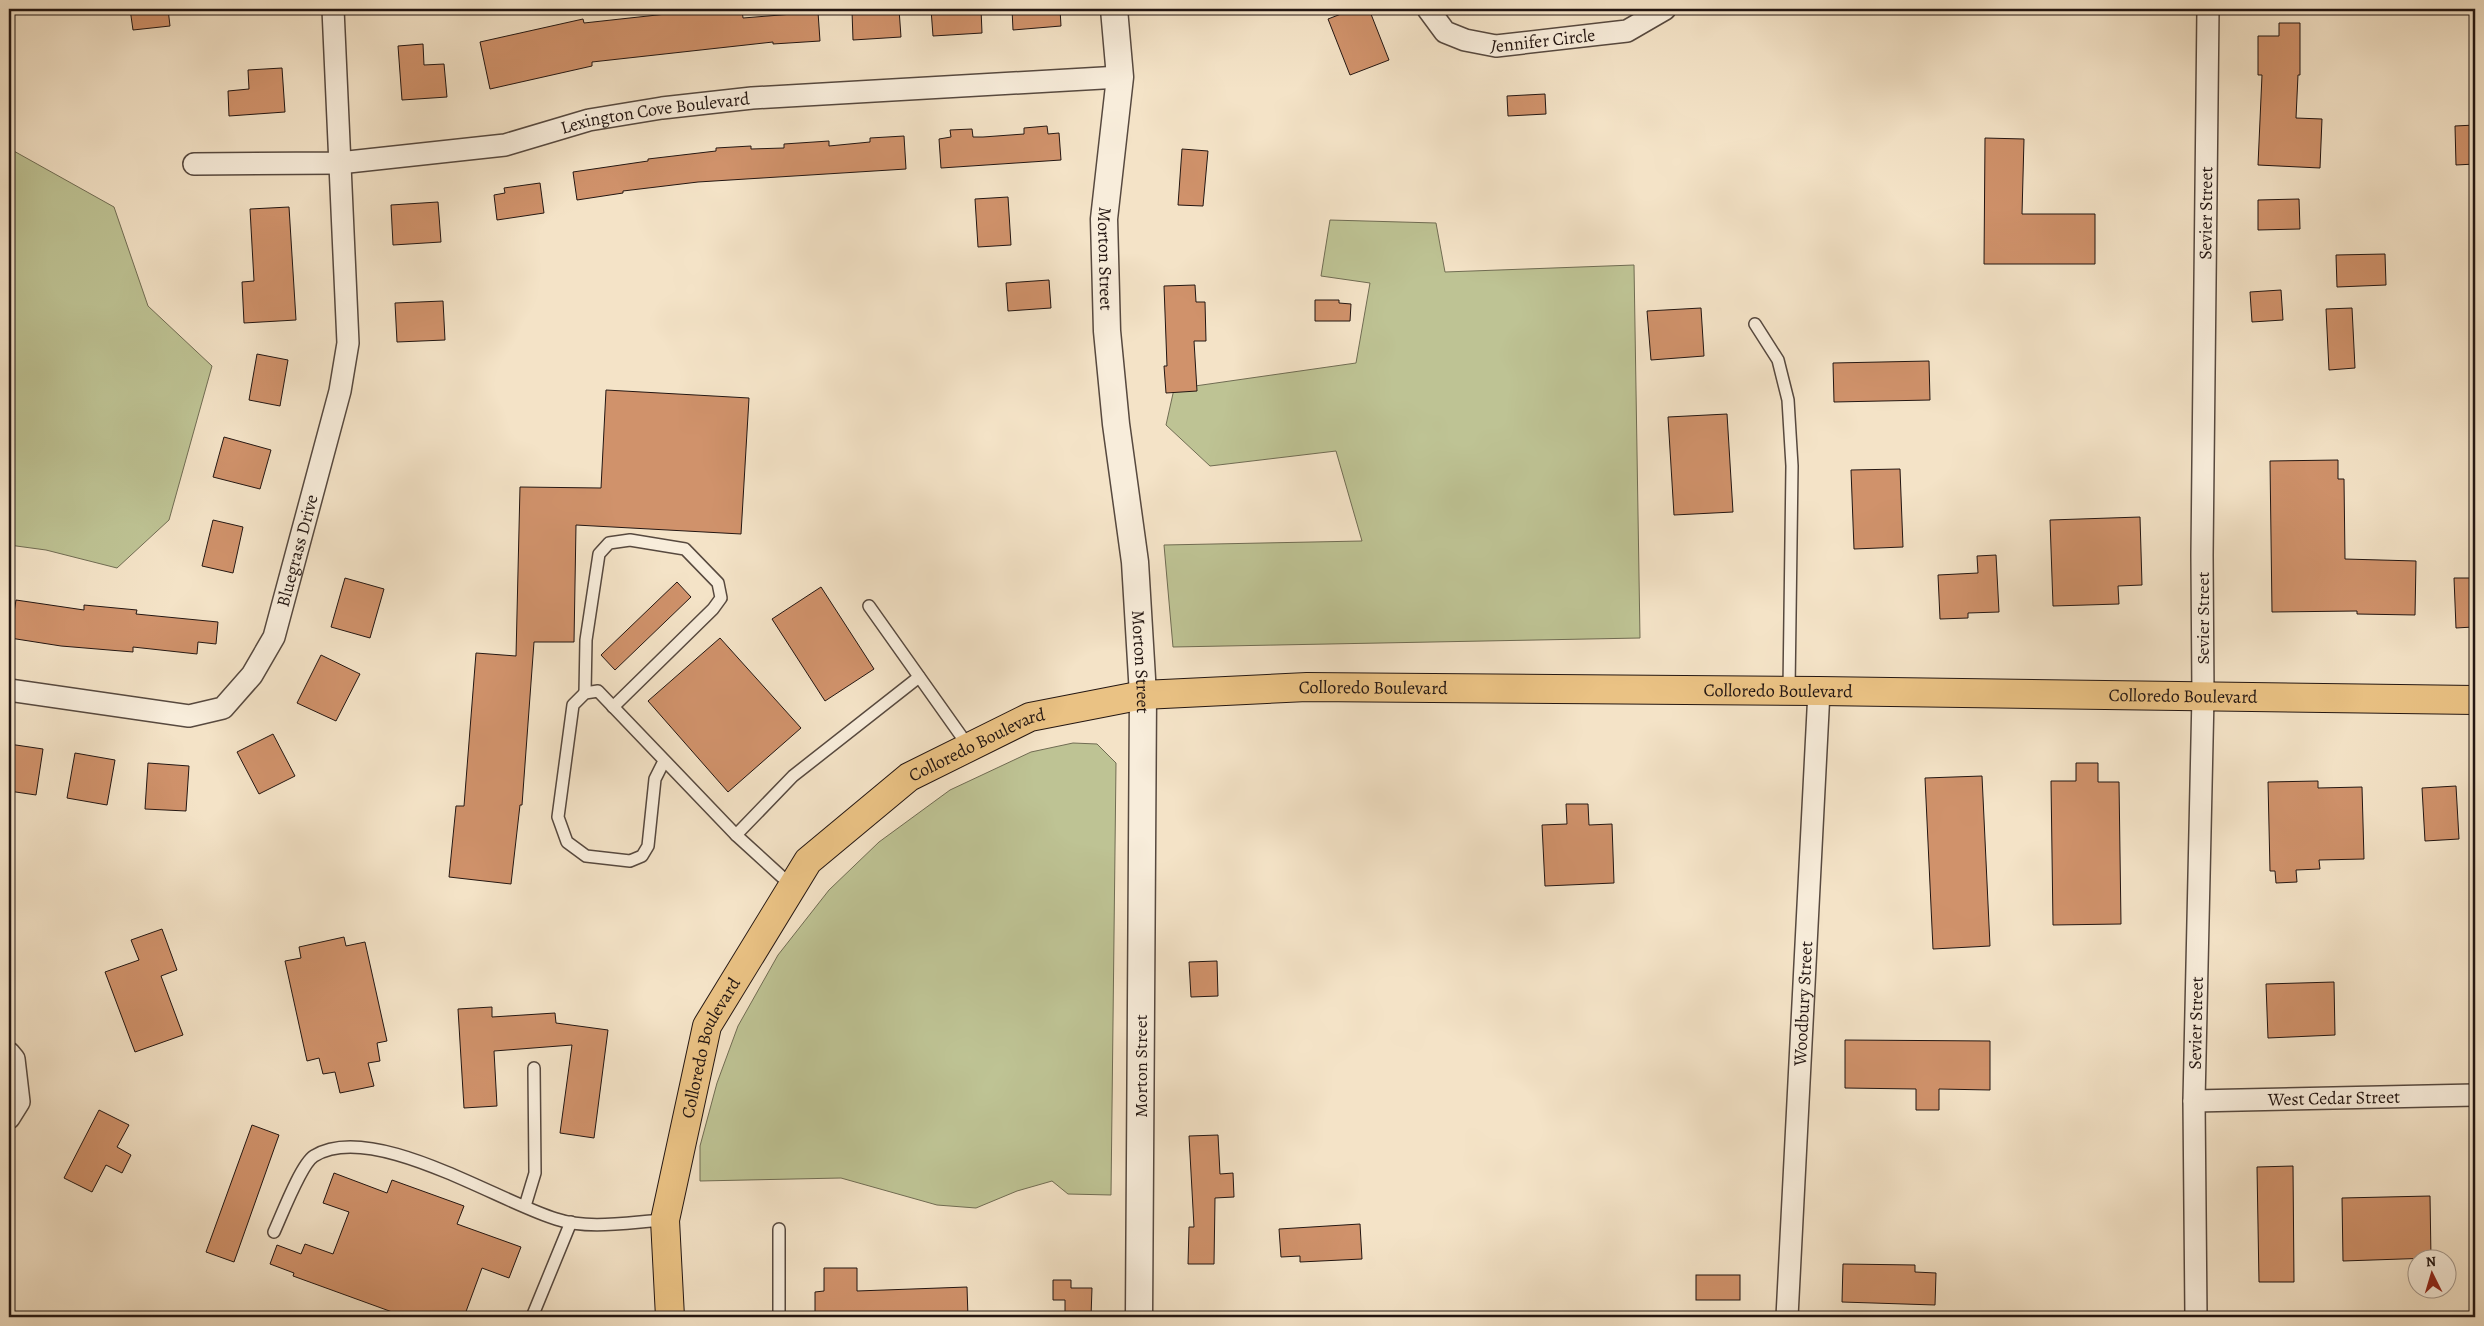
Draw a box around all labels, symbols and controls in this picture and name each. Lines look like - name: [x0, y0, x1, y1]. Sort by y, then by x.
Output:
- street label: Jennifer Circle: [1489, 23, 1597, 58]
- street label: Lexington Cove Boulevard: [558, 86, 751, 140]
- street label: Sevier Street: [2193, 166, 2218, 260]
- street label: Morton Street: [1092, 206, 1118, 311]
- street label: Bluegrass Drive: [271, 492, 324, 610]
- street label: Sevier Street: [2191, 571, 2215, 665]
- street label: Morton Street: [1126, 610, 1155, 714]
- street label: Colloredo Boulevard: [1298, 675, 1448, 700]
- street label: Colloredo Boulevard: [1704, 678, 1853, 703]
- street label: Colloredo Boulevard: [2108, 683, 2258, 709]
- street label: Colloredo Boulevard: [905, 702, 1047, 787]
- street label: Woodbury Street: [1788, 940, 1818, 1067]
- street label: Colloredo Boulevard: [675, 973, 746, 1121]
- street label: Sevier Street: [2183, 976, 2209, 1070]
- street label: Morton Street: [1129, 1014, 1153, 1118]
- street label: West Cedar Street: [2267, 1085, 2400, 1111]
- north arrow: [2406, 1248, 2456, 1298]
- text: N: [2425, 1252, 2437, 1271]

